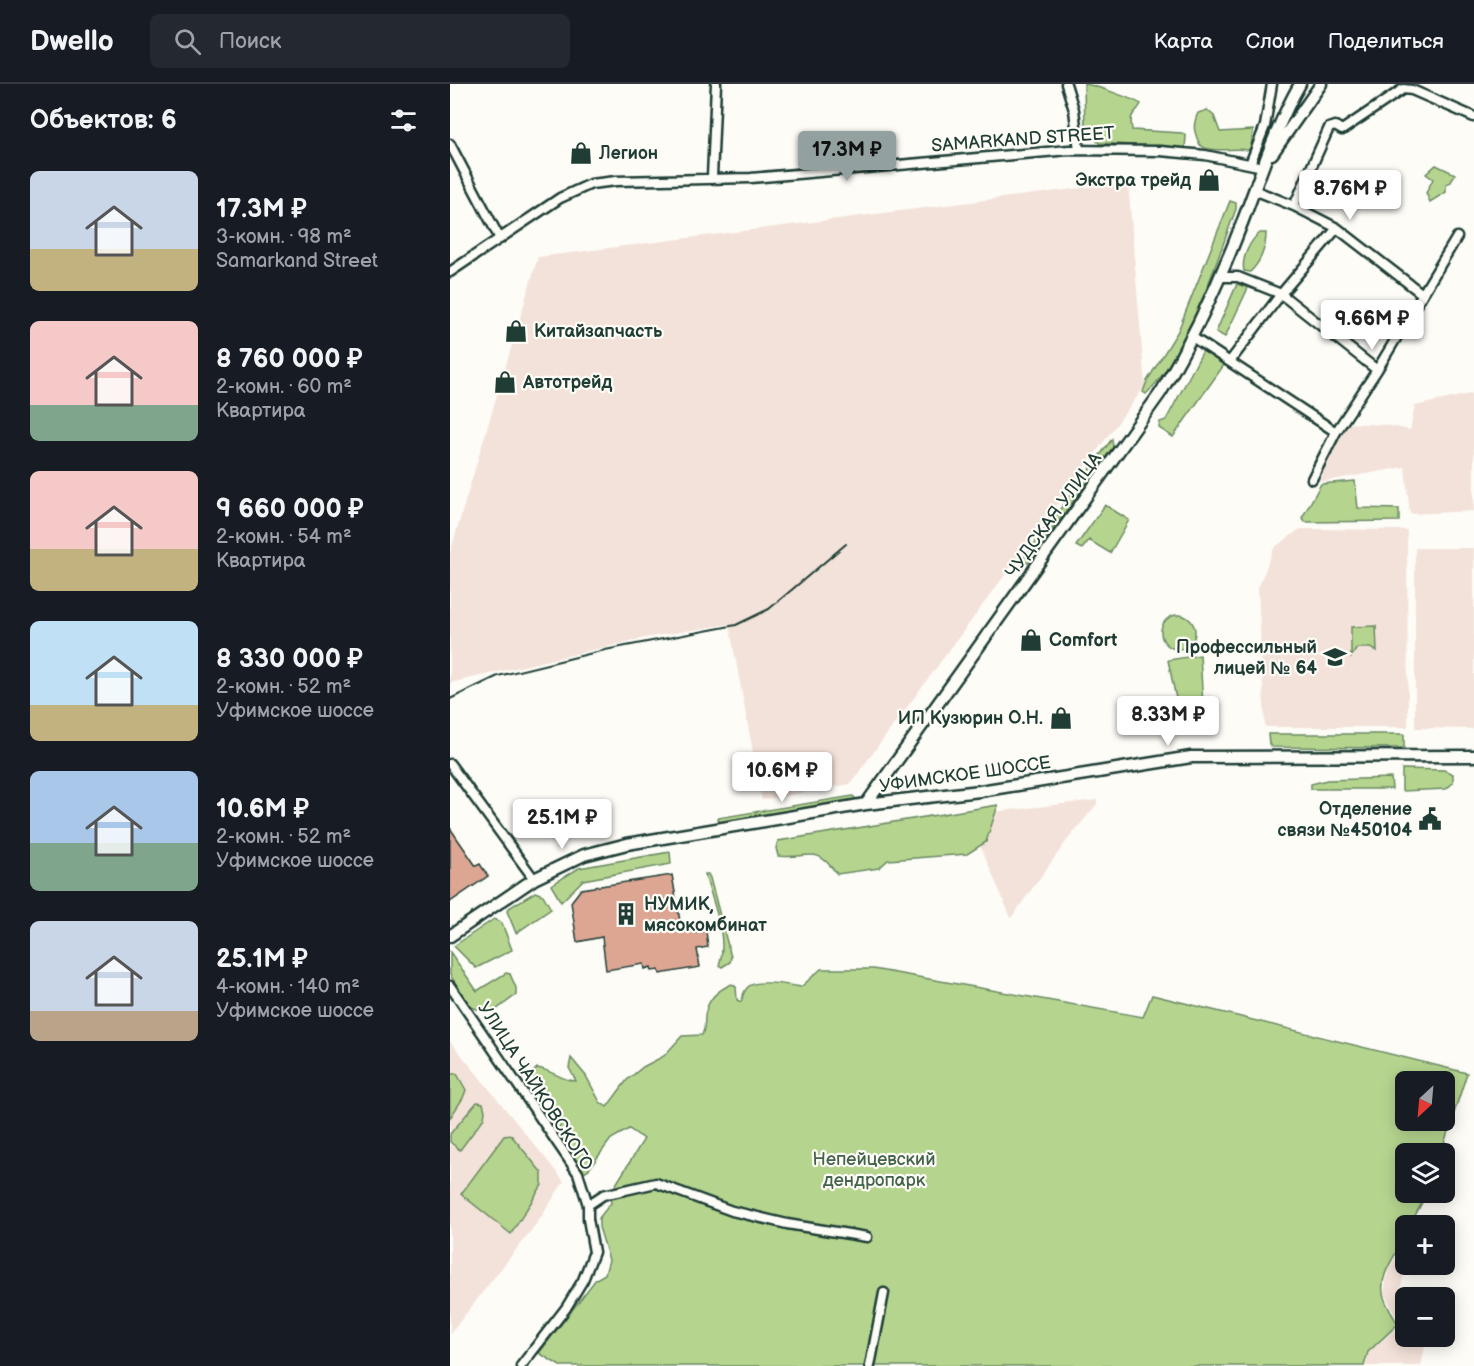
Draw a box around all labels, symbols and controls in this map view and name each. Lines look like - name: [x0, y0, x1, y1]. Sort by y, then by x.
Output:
- search box: [150, 14, 570, 68]
- text: Dwello: [30, 25, 114, 58]
- icon: search: [171, 25, 204, 58]
- text: Поиск: [219, 28, 281, 55]
- text: Карта: [1154, 29, 1213, 54]
- text: Слои: [1246, 29, 1295, 54]
- text: Поделиться: [1328, 29, 1444, 54]
- icon: filters: [387, 104, 420, 137]
- text: Объектов: 6: [30, 105, 177, 136]
- street label: SAMARKAND STREET: [931, 123, 1116, 156]
- pin: 17.3M ₽: [792, 131, 902, 182]
- text: 17.3M ₽: [812, 138, 882, 162]
- shop icon: Легион: [568, 140, 594, 166]
- place label: Легион: [598, 143, 658, 164]
- shop icon: Экстра трейд: [1196, 167, 1222, 193]
- place label: Экстра трейд: [1075, 170, 1191, 191]
- pin: 8.76M ₽: [1295, 170, 1405, 221]
- text: 8.76M ₽: [1313, 177, 1387, 201]
- text: 17.3M ₽: [216, 194, 307, 225]
- icon: home: [78, 195, 150, 267]
- text: 3-комн. · 98 m²: [216, 225, 352, 249]
- text: Samarkand Street: [216, 249, 378, 273]
- pin: 9.66M ₽: [1317, 300, 1427, 351]
- text: 9.66M ₽: [1335, 307, 1409, 331]
- shop icon: Китайзапчасть: [503, 318, 529, 344]
- place label: Китайзапчасть: [534, 321, 663, 342]
- text: 8 760 000 ₽: [216, 344, 363, 375]
- icon: home: [78, 345, 150, 417]
- shop icon: Автотрейд: [492, 369, 518, 395]
- place label: Автотрейд: [522, 372, 613, 393]
- text: 2-комн. · 60 m²: [216, 375, 352, 399]
- text: Квартира: [216, 399, 306, 423]
- street label: ЧУДСКАЯ УЛИЦА: [1001, 449, 1106, 582]
- text: 9 660 000 ₽: [216, 494, 364, 525]
- icon: home: [78, 495, 150, 567]
- text: 2-комн. · 54 m²: [216, 525, 352, 549]
- text: Квартира: [216, 549, 306, 573]
- shop icon: Comfort: [1018, 627, 1044, 653]
- place label: Comfort: [1049, 630, 1117, 651]
- place label: Профессильный лицей № 64: [1176, 637, 1317, 679]
- text: 8 330 000 ₽: [216, 644, 363, 675]
- school or university icon: Профессильный лицей № 64: [1322, 644, 1348, 670]
- icon: home: [78, 645, 150, 717]
- text: 2-комн. · 52 m²: [216, 675, 351, 699]
- pin: 8.33M ₽: [1113, 696, 1223, 747]
- text: Уфимское шоссе: [216, 699, 374, 723]
- text: 8.33M ₽: [1131, 703, 1205, 727]
- shop icon: ИП Кузюрин О.Н.: [1048, 705, 1074, 731]
- place label: ИП Кузюрин О.Н.: [898, 708, 1043, 729]
- pin: 10.6M ₽: [727, 752, 837, 803]
- street label: УФИМСКОЕ ШОССЕ: [878, 752, 1052, 797]
- text: 10.6M ₽: [746, 759, 818, 783]
- text: 10.6M ₽: [216, 794, 309, 825]
- icon: home: [78, 795, 150, 867]
- pin: 25.1M ₽: [507, 799, 617, 850]
- place label: Отделение связи №450104: [1277, 799, 1412, 841]
- text: 25.1M ₽: [527, 806, 597, 830]
- public building icon: Отделение связи №450104: [1417, 806, 1443, 832]
- text: 2-комн. · 52 m²: [216, 825, 351, 849]
- text: Уфимское шоссе: [216, 849, 374, 873]
- place label: НУМИК, мясокомбинат: [644, 894, 767, 936]
- building icon: НУМИК, мясокомбинат: [613, 901, 639, 927]
- text: 25.1M ₽: [216, 944, 308, 975]
- icon: home: [78, 945, 150, 1017]
- text: 4-комн. · 140 m²: [216, 975, 360, 999]
- street label: УЛИЦА ЧАЙКОВСКОГО: [473, 998, 598, 1174]
- text: Уфимское шоссе: [216, 999, 374, 1023]
- north arrow: [1395, 1071, 1455, 1131]
- map controls: [1395, 1071, 1455, 1347]
- button: layers: [1395, 1143, 1455, 1203]
- park label: Непейцевский дендропарк: [813, 1149, 935, 1191]
- button: +: [1395, 1215, 1455, 1275]
- button: −: [1395, 1287, 1455, 1347]

